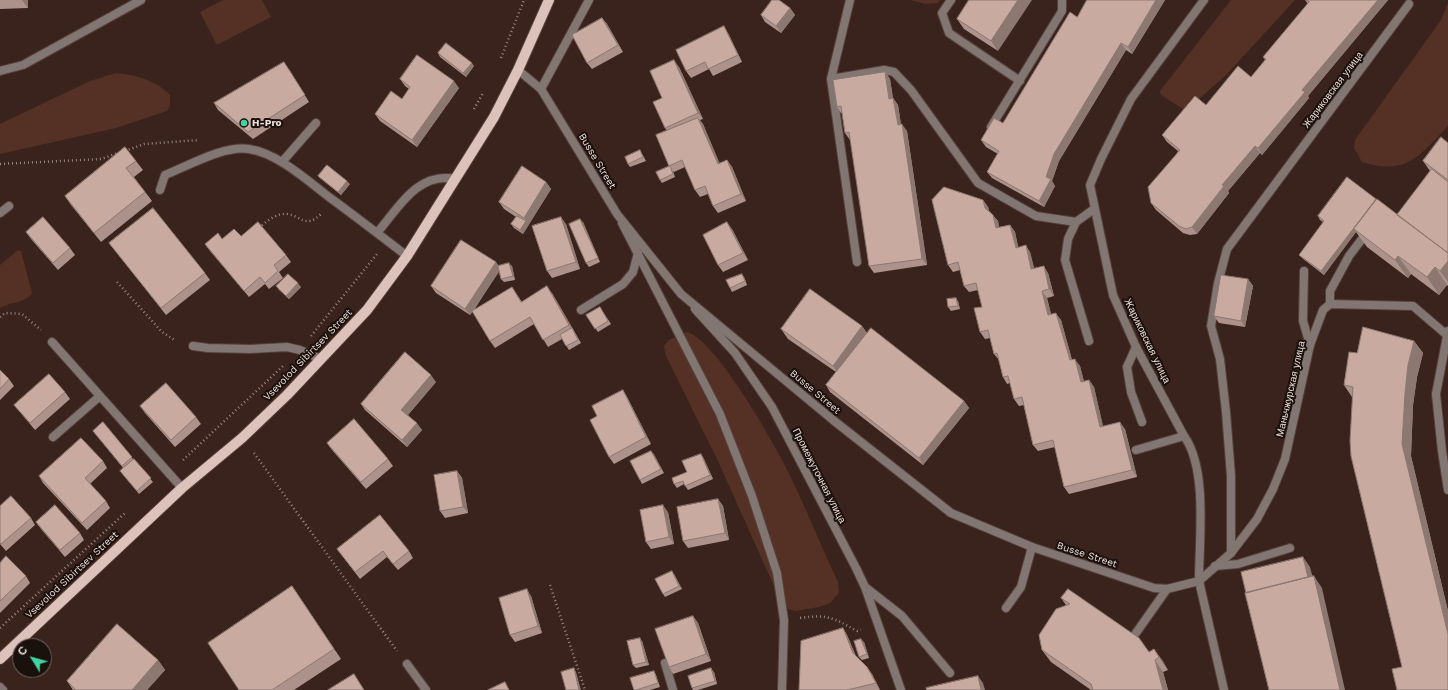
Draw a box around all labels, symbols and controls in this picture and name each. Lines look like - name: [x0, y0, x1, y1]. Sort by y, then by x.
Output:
- street label: Жариковская улица: [1300, 49, 1366, 131]
- place label: H-Pro: [252, 117, 282, 129]
- marker: H-Pro: [239, 118, 249, 128]
- street label: Busse Street: [576, 131, 618, 191]
- street label: Жариковская улица: [1121, 297, 1173, 385]
- street label: Vsevolod Sibirtsev Street: [261, 307, 355, 403]
- street label: Маньчжурская улица: [1274, 340, 1308, 438]
- street label: Busse Street: [787, 367, 843, 417]
- street label: Промежуточная улица: [790, 427, 848, 525]
- street label: Vsevolod Sibirtsev Street: [23, 529, 121, 621]
- street label: Busse Street: [1055, 540, 1119, 570]
- north arrow: [12, 638, 52, 678]
- text: С: [15, 644, 30, 658]

